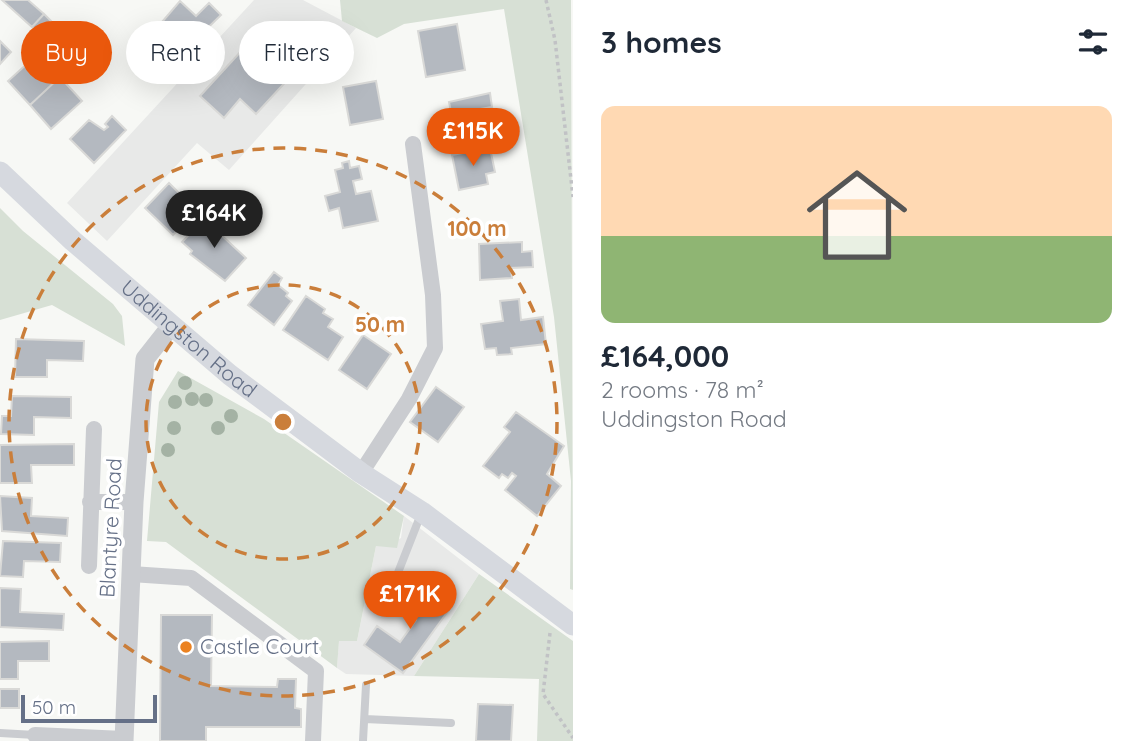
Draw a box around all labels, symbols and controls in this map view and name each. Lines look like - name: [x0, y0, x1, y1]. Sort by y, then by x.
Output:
- chip: Buy: [21, 21, 112, 84]
- chip: Rent: [126, 21, 225, 84]
- chip: Filters: [239, 21, 354, 84]
- text: 3 homes: [601, 23, 722, 61]
- icon: filters: [1074, 23, 1112, 61]
- pin: £115K: [424, 108, 522, 168]
- text: £115K: [443, 116, 503, 145]
- icon: home: [794, 152, 920, 278]
- pin: £164K: [165, 190, 263, 250]
- text: £164K: [182, 198, 246, 227]
- text: 100 m: [447, 215, 507, 241]
- street label: Uddingston Road: [116, 274, 262, 403]
- text: 50 m: [355, 311, 405, 337]
- text: £164,000: [601, 337, 729, 375]
- text: 2 rooms · 78 m²: [601, 375, 764, 404]
- text: Uddingston Road: [601, 404, 787, 433]
- centre of rings: [271, 410, 295, 434]
- street label: Blantyre Road: [93, 458, 127, 598]
- pin: £171K: [361, 572, 459, 631]
- text: £171K: [380, 579, 440, 608]
- place label: Castle Court: [200, 633, 319, 659]
- marker: Castle Court: [178, 639, 194, 655]
- scale bar: [21, 692, 158, 724]
- text: 50 m: [32, 695, 76, 719]

